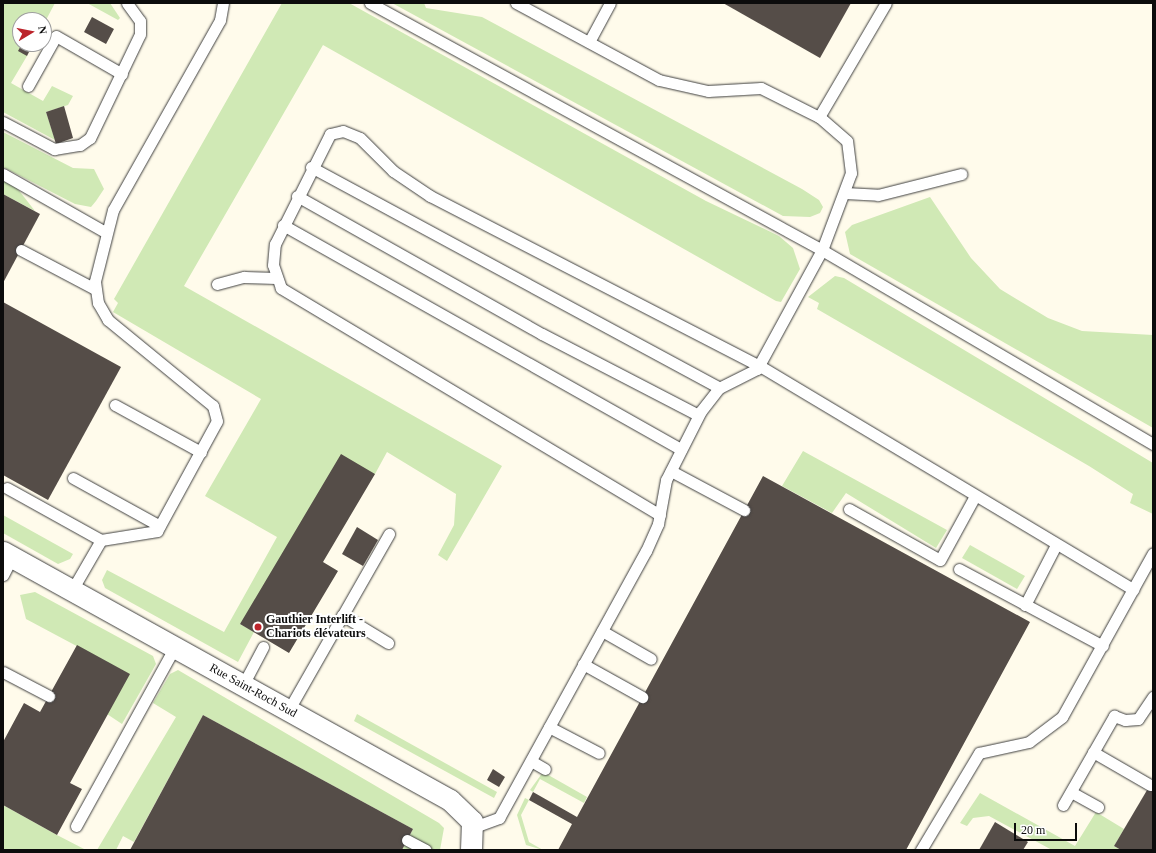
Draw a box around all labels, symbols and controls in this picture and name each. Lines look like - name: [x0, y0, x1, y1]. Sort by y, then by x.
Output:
- north arrow: [12, 12, 52, 52]
- text: N: [36, 25, 49, 35]
- place label: Gauthier Interlift - Chariots élévateurs: [266, 613, 366, 641]
- marker: Gauthier Interlift - Chariots élévateurs: [253, 622, 263, 632]
- street label: Rue Saint-Roch Sud: [207, 661, 299, 721]
- scale bar: [1016, 815, 1079, 841]
- text: 20 m: [1021, 823, 1045, 837]

